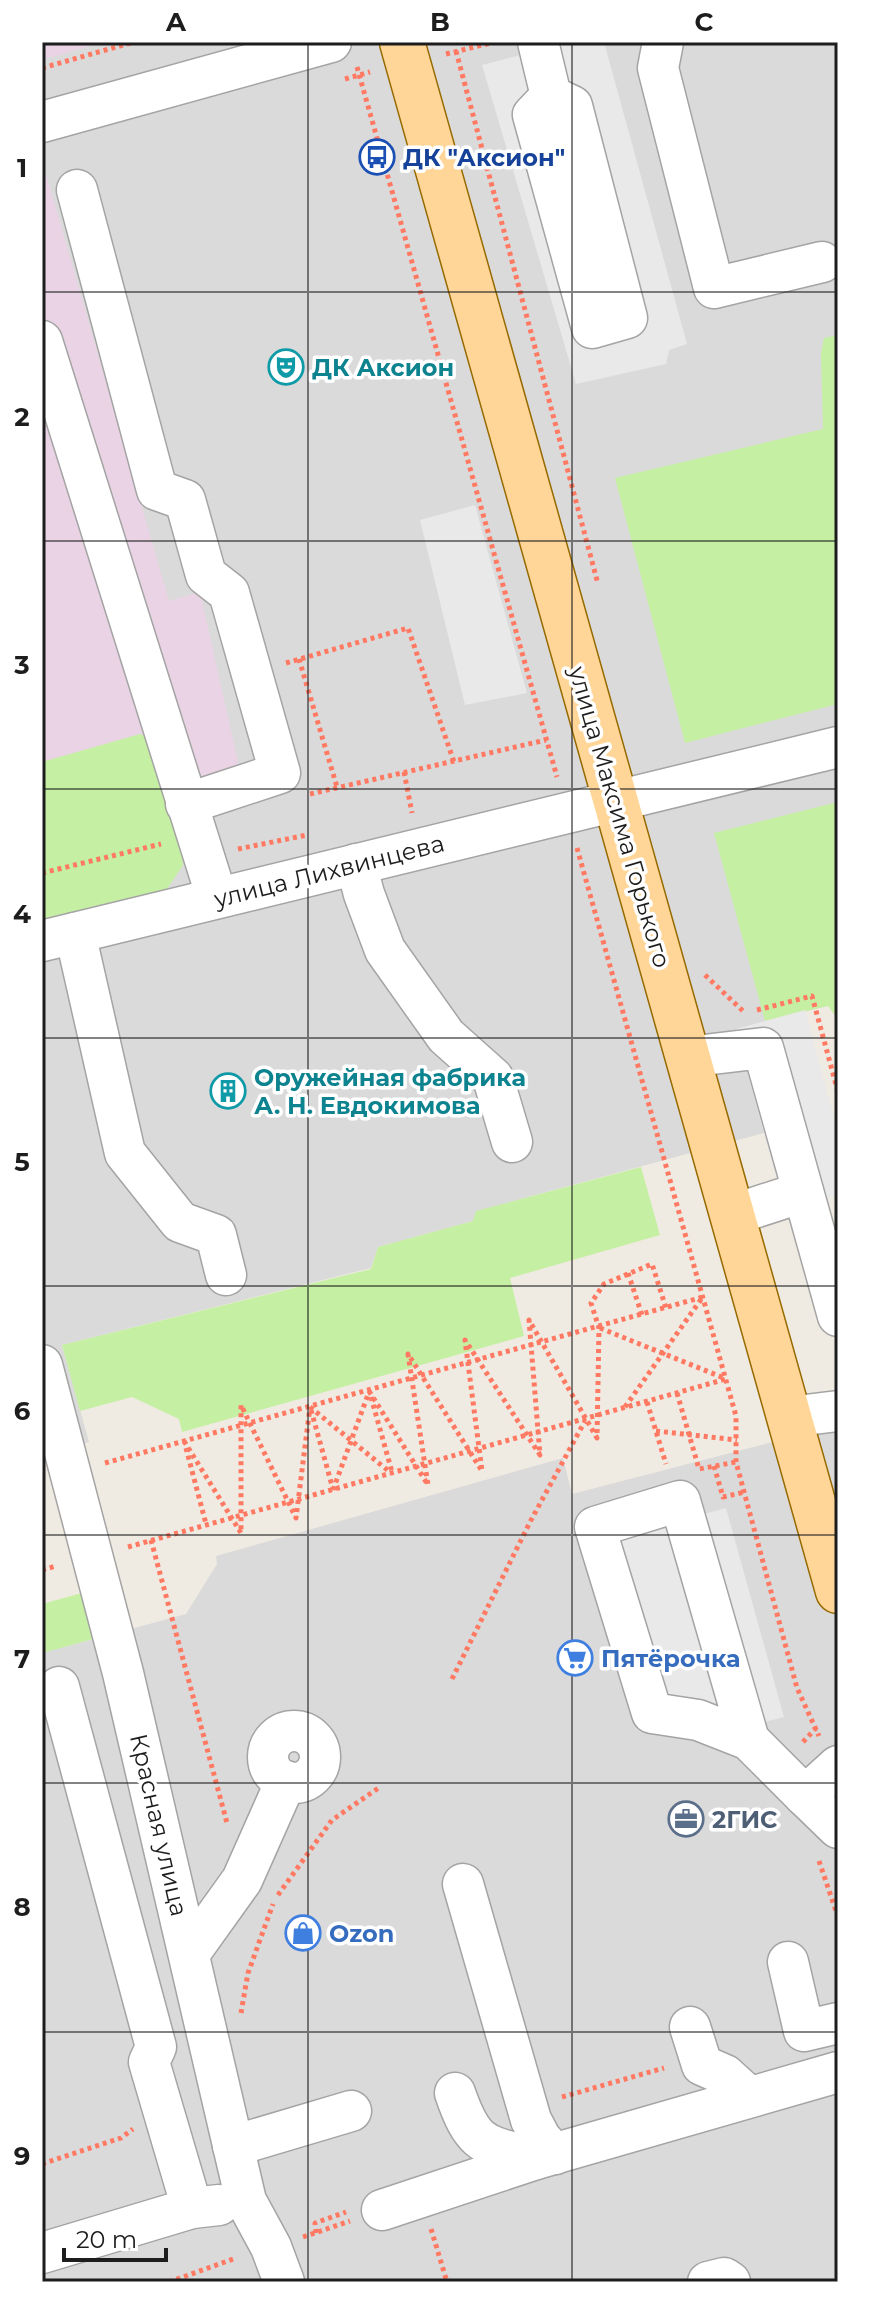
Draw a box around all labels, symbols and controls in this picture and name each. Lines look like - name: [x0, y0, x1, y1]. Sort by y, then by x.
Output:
- text: A: [165, 6, 187, 38]
- text: B: [430, 6, 450, 38]
- text: C: [695, 6, 714, 38]
- bus stop icon: ДК "Аксион": [358, 138, 396, 176]
- place label: ДК "Аксион": [403, 143, 565, 172]
- text: 1: [17, 152, 27, 184]
- theatre icon: ДК Аксион: [267, 348, 305, 386]
- place label: ДК Аксион: [312, 353, 454, 382]
- text: 2: [14, 401, 30, 433]
- text: 3: [13, 649, 30, 681]
- street label: улица Максима Горького: [563, 662, 677, 971]
- street label: улица Лихвинцева: [210, 828, 447, 914]
- text: 4: [13, 898, 31, 930]
- place label: Оружейная фабрика А. Н. Евдокимова: [254, 1063, 526, 1120]
- building icon: Оружейная фабрика А. Н. Евдокимова: [209, 1072, 247, 1110]
- text: 5: [14, 1146, 30, 1178]
- text: 6: [14, 1395, 31, 1427]
- supermarket icon: Пятёрочка: [556, 1639, 594, 1677]
- text: 7: [14, 1643, 30, 1675]
- place label: Пятёрочка: [601, 1644, 741, 1673]
- street label: Красная улица: [124, 1731, 194, 1919]
- office icon: 2ГИС: [667, 1800, 705, 1838]
- place label: 2ГИС: [712, 1805, 778, 1834]
- text: 8: [13, 1891, 31, 1923]
- shop icon: Ozon: [284, 1914, 322, 1952]
- place label: Ozon: [329, 1919, 394, 1948]
- text: 9: [14, 2140, 30, 2172]
- scale bar: [64, 2212, 166, 2262]
- text: 20 m: [76, 2225, 137, 2254]

